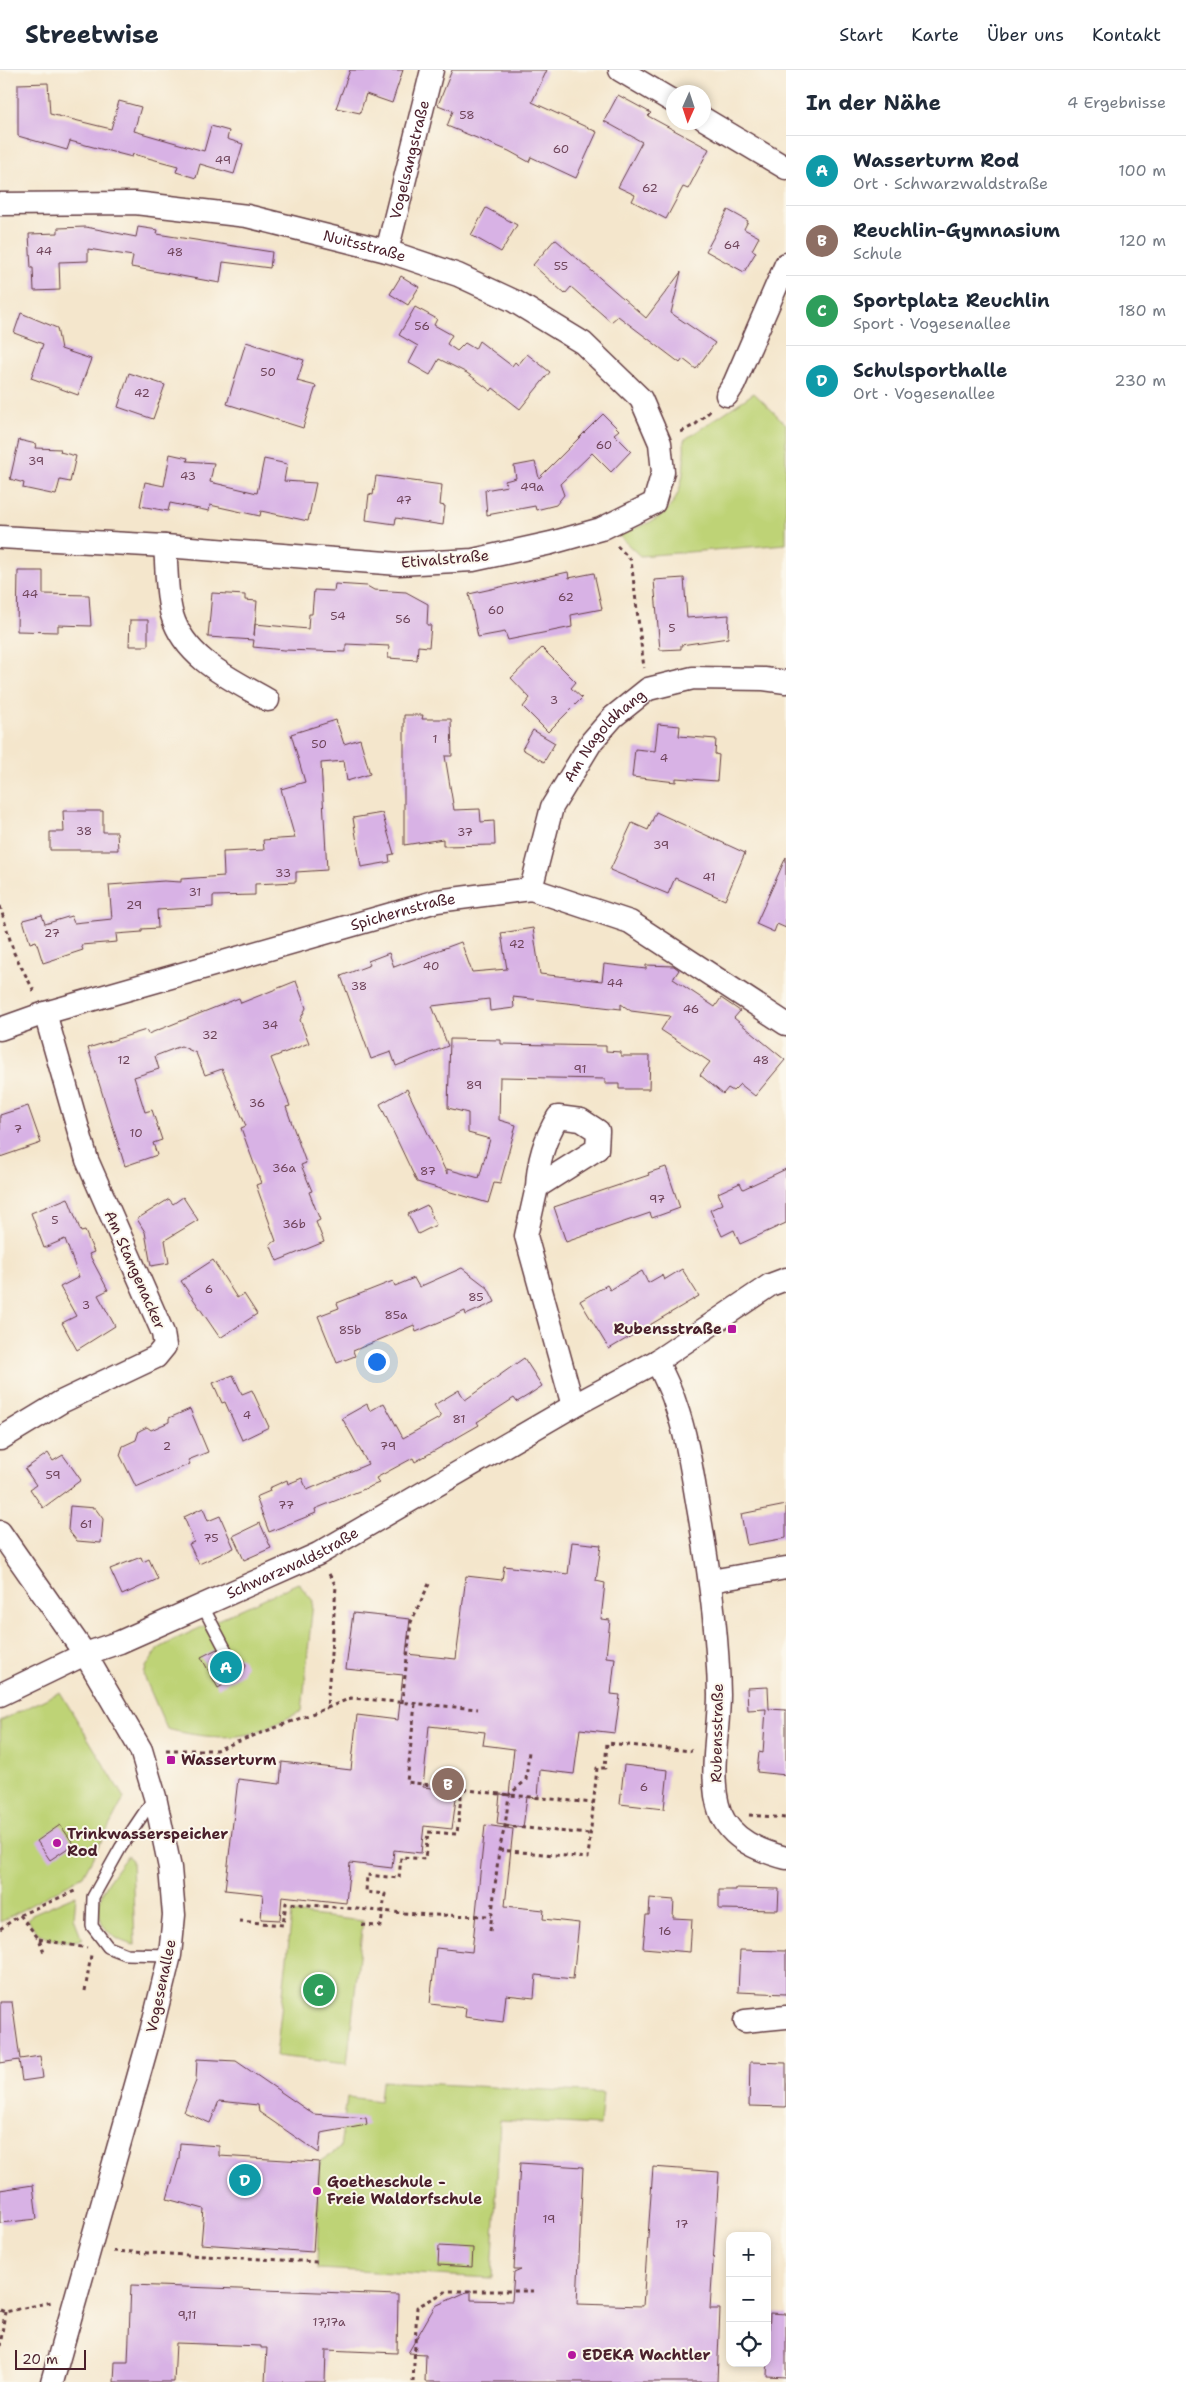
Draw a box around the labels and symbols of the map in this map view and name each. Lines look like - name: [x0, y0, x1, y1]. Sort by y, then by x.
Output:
- north arrow: [666, 85, 711, 130]
- street label: Vogelsangstraße: [385, 98, 434, 221]
- house number: 58: [459, 107, 475, 123]
- house number: 60: [553, 141, 569, 157]
- house number: 49: [215, 152, 231, 168]
- house number: 62: [642, 180, 658, 196]
- street label: Nuitsstraße: [321, 225, 409, 267]
- house number: 64: [724, 237, 740, 253]
- house number: 44: [36, 243, 52, 259]
- house number: 48: [167, 244, 183, 260]
- house number: 55: [554, 258, 568, 274]
- house number: 56: [414, 318, 430, 334]
- house number: 50: [260, 364, 276, 380]
- house number: 42: [134, 385, 150, 401]
- house number: 60: [596, 437, 612, 453]
- house number: 39: [28, 453, 44, 469]
- house number: 43: [180, 468, 196, 484]
- house number: 49a: [520, 479, 544, 495]
- house number: 47: [396, 492, 412, 508]
- street label: Etivalstraße: [400, 545, 490, 573]
- house number: 44: [22, 586, 38, 602]
- house number: 62: [558, 589, 574, 605]
- house number: 60: [488, 602, 504, 618]
- house number: 54: [330, 608, 346, 624]
- house number: 56: [395, 611, 411, 627]
- house number: 5: [668, 620, 676, 636]
- street label: Am Nagoldhang: [559, 685, 650, 786]
- house number: 3: [550, 692, 558, 708]
- house number: 1: [432, 731, 438, 747]
- house number: 50: [311, 736, 327, 752]
- house number: 4: [660, 750, 668, 766]
- house number: 38: [76, 823, 92, 839]
- house number: 37: [457, 824, 473, 840]
- house number: 39: [653, 837, 669, 853]
- house number: 33: [275, 865, 291, 881]
- house number: 41: [703, 869, 715, 885]
- house number: 31: [189, 884, 201, 900]
- street label: Spichernstraße: [348, 889, 457, 935]
- house number: 29: [126, 897, 142, 913]
- house number: 27: [44, 925, 60, 941]
- house number: 42: [509, 936, 525, 952]
- house number: 40: [423, 958, 439, 974]
- house number: 44: [607, 975, 623, 991]
- house number: 38: [351, 978, 367, 994]
- house number: 46: [683, 1001, 699, 1017]
- house number: 34: [262, 1017, 278, 1033]
- house number: 32: [202, 1027, 218, 1043]
- house number: 12: [118, 1052, 130, 1068]
- house number: 48: [753, 1052, 769, 1068]
- house number: 91: [573, 1061, 587, 1077]
- house number: 89: [466, 1077, 482, 1093]
- house number: 36: [249, 1095, 265, 1111]
- house number: 7: [14, 1121, 22, 1137]
- house number: 10: [129, 1125, 143, 1141]
- house number: 36a: [272, 1160, 296, 1176]
- house number: 87: [420, 1163, 436, 1179]
- house number: 97: [649, 1191, 665, 1207]
- street label: Am Stangenacker: [100, 1207, 170, 1333]
- house number: 5: [51, 1212, 59, 1228]
- house number: 36b: [282, 1216, 306, 1232]
- house number: 6: [205, 1281, 213, 1297]
- house number: 85: [468, 1289, 484, 1305]
- house number: 3: [82, 1297, 90, 1313]
- house number: 85a: [385, 1307, 408, 1323]
- place label: Rubensstraße: [613, 1319, 722, 1339]
- house number: 85b: [339, 1322, 361, 1338]
- marker: Rubensstraße: [726, 1323, 738, 1335]
- your location: [364, 1349, 390, 1375]
- house number: 4: [243, 1407, 251, 1423]
- house number: 81: [453, 1411, 465, 1427]
- house number: 2: [163, 1438, 171, 1454]
- house number: 79: [380, 1438, 396, 1454]
- house number: 59: [45, 1467, 61, 1483]
- house number: 77: [278, 1497, 294, 1513]
- house number: 61: [80, 1516, 92, 1532]
- street label: Schwarzwaldstraße: [223, 1523, 362, 1604]
- house number: 75: [203, 1530, 219, 1546]
- pin: A: [210, 1648, 242, 1686]
- street label: Rubensstraße: [706, 1683, 728, 1783]
- place label: Wasserturm: [181, 1750, 277, 1770]
- marker: Wasserturm: [165, 1754, 177, 1766]
- pin: B: [432, 1765, 464, 1803]
- house number: 6: [640, 1779, 648, 1795]
- place label: Trinkwasserspeicher Rod: [67, 1824, 228, 1861]
- marker: Trinkwasserspeicher Rod: [51, 1837, 63, 1849]
- house number: 16: [658, 1923, 672, 1939]
- street label: Vogesenallee: [141, 1937, 181, 2035]
- pin: C: [303, 1971, 335, 2009]
- pin: D: [229, 2161, 261, 2199]
- place label: Goetheschule - Freie Waldorfschule: [327, 2172, 482, 2209]
- marker: Goetheschule - Freie Waldorfschule: [311, 2185, 323, 2197]
- house number: 19: [543, 2211, 555, 2227]
- house number: 17: [676, 2216, 688, 2232]
- house number: 9,11: [177, 2307, 197, 2323]
- house number: 17,17a: [313, 2314, 346, 2330]
- place label: EDEKA Wachtler: [582, 2345, 710, 2365]
- scale bar: [15, 2347, 86, 2370]
- marker: EDEKA Wachtler: [566, 2349, 578, 2361]

